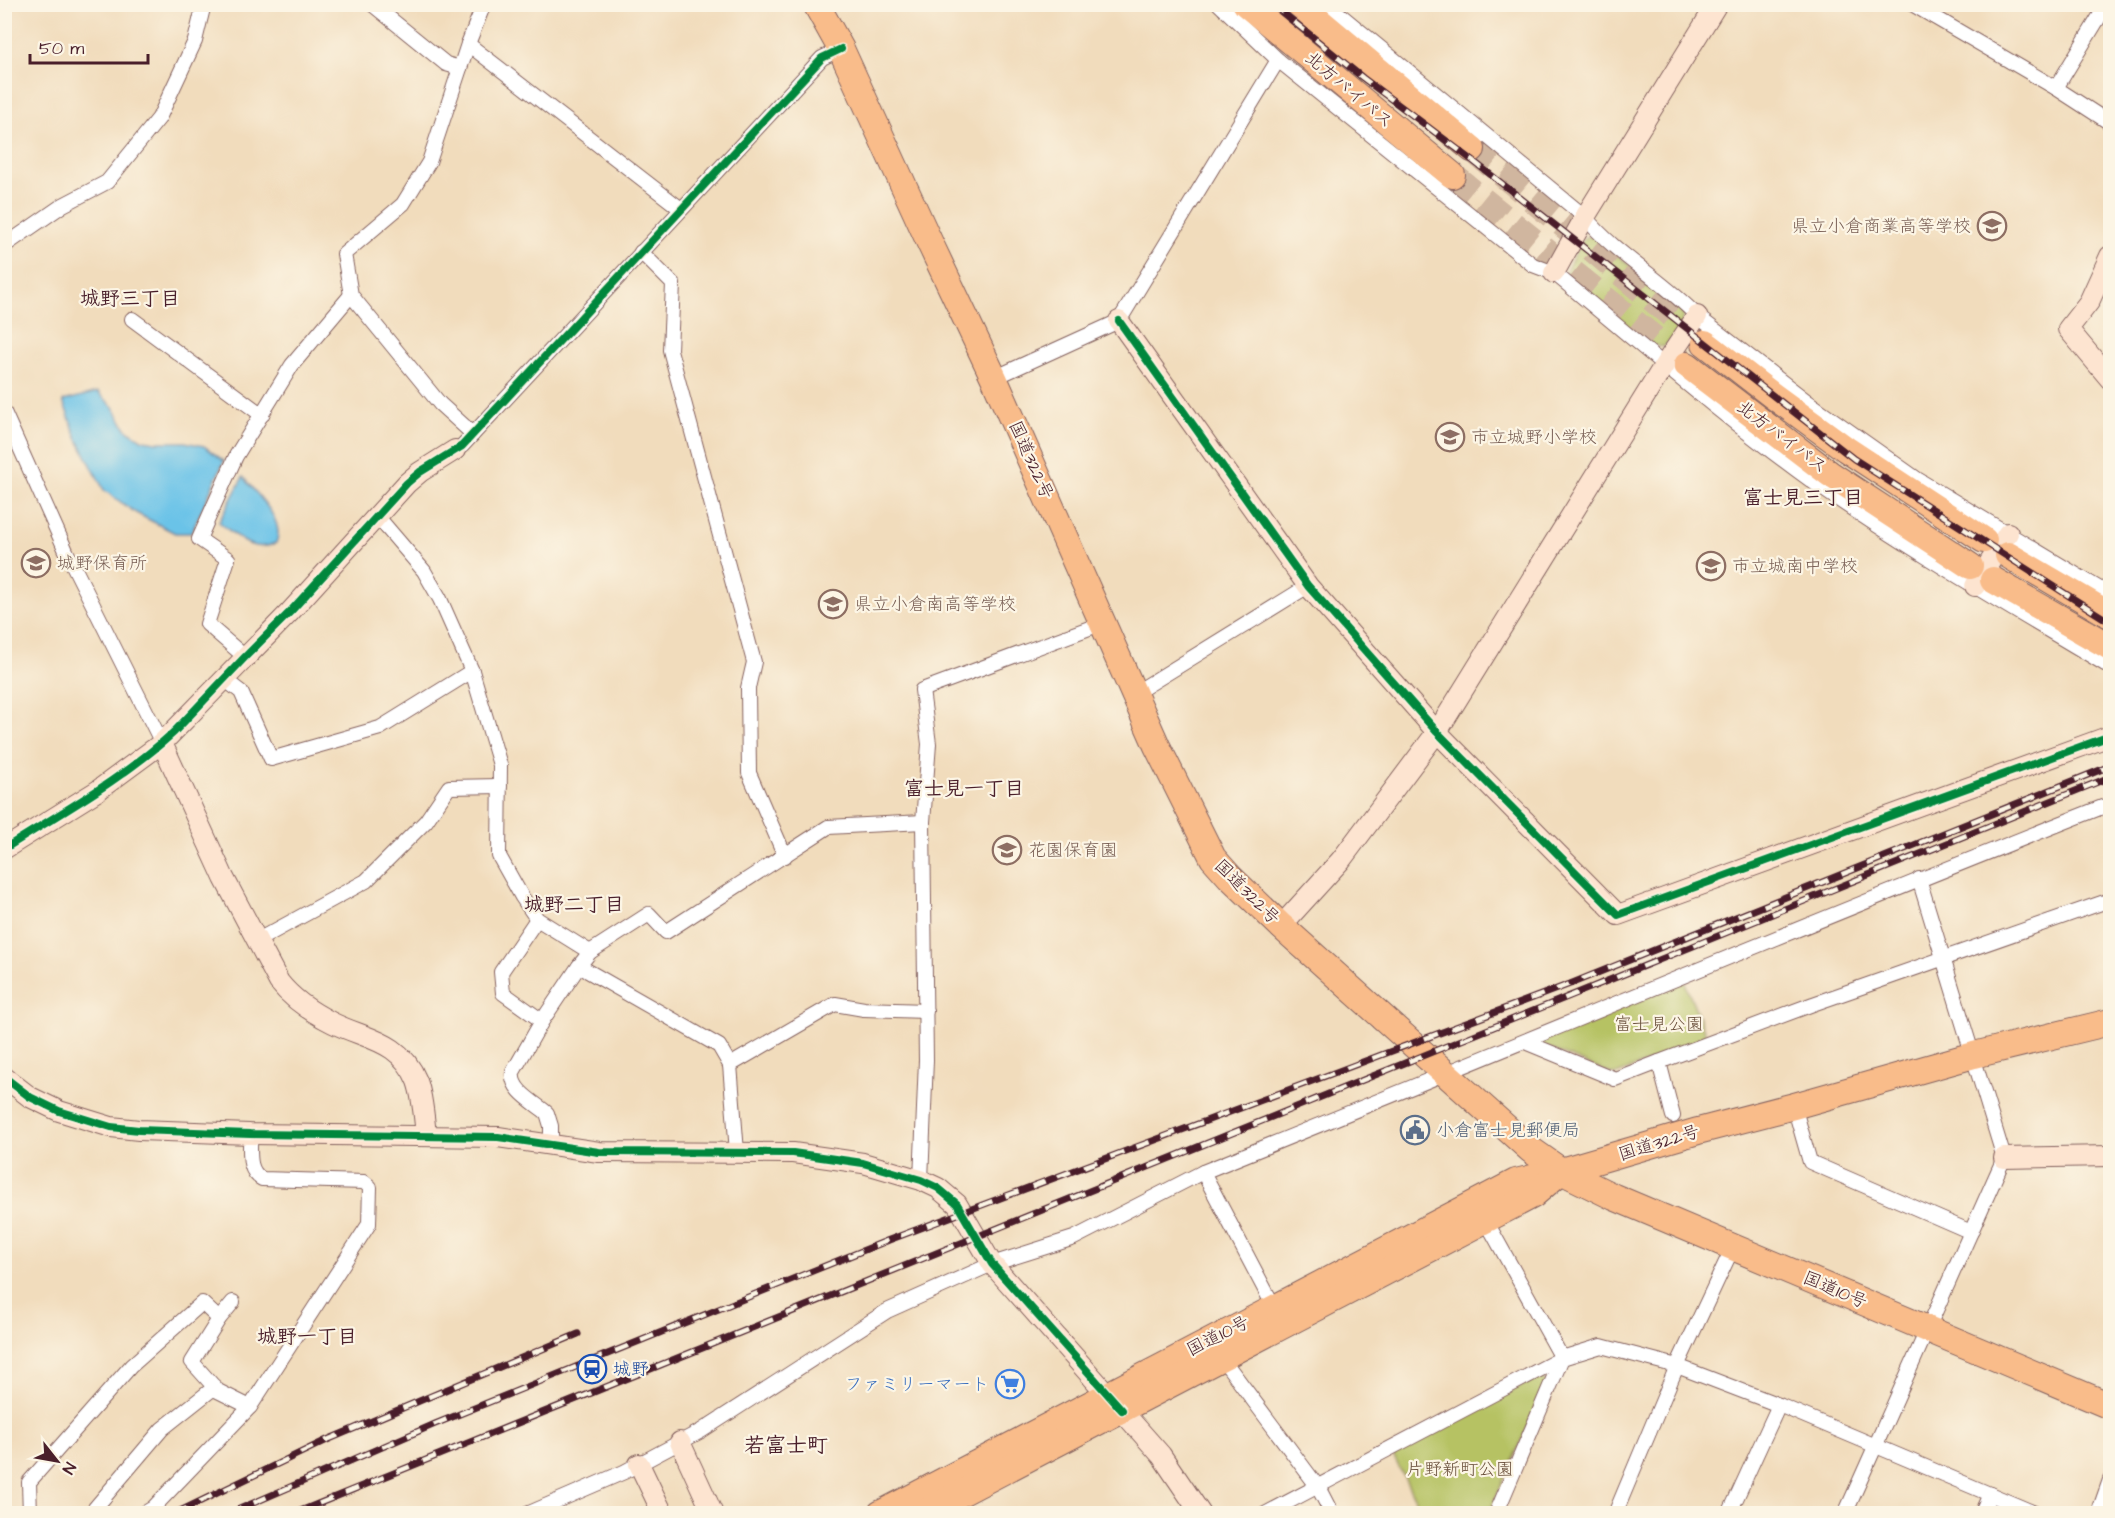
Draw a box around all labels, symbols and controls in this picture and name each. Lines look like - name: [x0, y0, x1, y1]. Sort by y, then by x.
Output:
- scale bar: [30, 27, 148, 65]
- text: 50 m: [39, 36, 84, 61]
- street label: 北方バイパス: [1300, 46, 1398, 134]
- school or university icon: 県立小倉商業高等学校: [1976, 210, 2008, 242]
- place label: 県立小倉商業高等学校: [1791, 214, 1971, 239]
- district label: 城野三丁目: [80, 285, 180, 313]
- street label: 北方バイパス: [1731, 395, 1833, 479]
- street label: 国道322号: [1003, 417, 1059, 503]
- school or university icon: 市立城野小学校: [1434, 421, 1466, 453]
- place label: 市立城野小学校: [1471, 425, 1597, 450]
- district label: 富士見三丁目: [1743, 484, 1863, 512]
- school or university icon: 城野保育所: [20, 547, 52, 579]
- school or university icon: 市立城南中学校: [1695, 550, 1727, 582]
- place label: 城野保育所: [57, 551, 147, 576]
- place label: 市立城南中学校: [1732, 554, 1858, 579]
- school or university icon: 県立小倉南高等学校: [817, 588, 849, 620]
- place label: 県立小倉南高等学校: [854, 592, 1016, 617]
- district label: 富士見一丁目: [904, 775, 1024, 803]
- school or university icon: 花園保育園: [991, 834, 1023, 866]
- place label: 花園保育園: [1028, 838, 1118, 863]
- street label: 国道322号: [1209, 854, 1285, 930]
- district label: 城野二丁目: [524, 891, 624, 919]
- park label: 富士見公園: [1614, 1012, 1704, 1037]
- public building icon: 小倉富士見郵便局: [1399, 1114, 1431, 1146]
- place label: 小倉富士見郵便局: [1436, 1118, 1580, 1143]
- street label: 国道322号: [1615, 1119, 1703, 1167]
- street label: 国道10号: [1799, 1265, 1871, 1315]
- street label: 国道10号: [1182, 1310, 1254, 1362]
- district label: 城野一丁目: [257, 1323, 357, 1351]
- station icon: 城野: [576, 1353, 608, 1385]
- place label: 城野: [613, 1357, 649, 1382]
- supermarket icon: ファミリーマート: [994, 1368, 1026, 1400]
- place label: ファミリーマート: [845, 1372, 989, 1397]
- north arrow: [27, 1431, 87, 1491]
- district label: 若富士町: [744, 1431, 828, 1460]
- park label: 片野新町公園: [1406, 1457, 1514, 1482]
- text: N: [57, 1458, 81, 1478]

